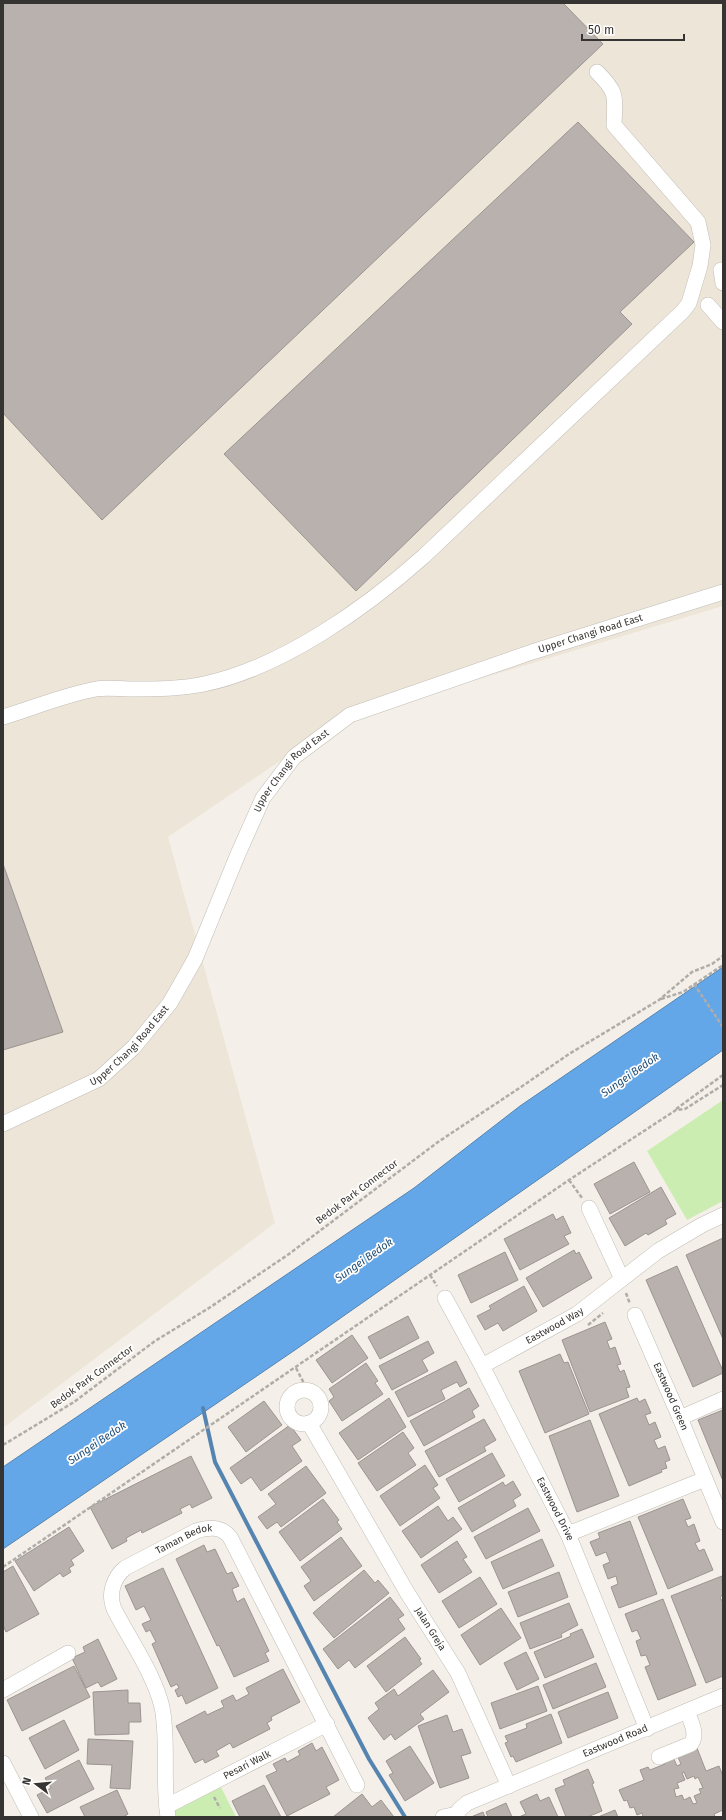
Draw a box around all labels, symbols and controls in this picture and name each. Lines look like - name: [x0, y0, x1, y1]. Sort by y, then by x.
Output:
- scale bar: [582, 16, 684, 42]
- text: 50 m: [588, 23, 614, 37]
- street label: Upper Changi Road East: [537, 612, 644, 656]
- street label: Upper Changi Road East: [251, 727, 332, 814]
- street label: Upper Changi Road East: [88, 1003, 172, 1088]
- water label: Sungei Bedok: [598, 1050, 661, 1100]
- street label: Bedok Park Connector: [314, 1157, 401, 1227]
- water label: Sungei Bedok: [332, 1235, 395, 1285]
- street label: Eastwood Way: [524, 1305, 586, 1347]
- street label: Bedok Park Connector: [48, 1343, 136, 1411]
- street label: Eastwood Green: [651, 1361, 691, 1432]
- water label: Sungei Bedok: [64, 1419, 129, 1468]
- street label: Eastwood Drive: [534, 1475, 576, 1543]
- street label: Taman Bedok: [154, 1522, 213, 1557]
- street label: Jalan Greja: [412, 1605, 448, 1653]
- street label: Eastwood Road: [581, 1722, 650, 1760]
- street label: Pesari Walk: [221, 1747, 274, 1782]
- north arrow: [16, 1764, 56, 1804]
- text: N: [20, 1776, 34, 1787]

